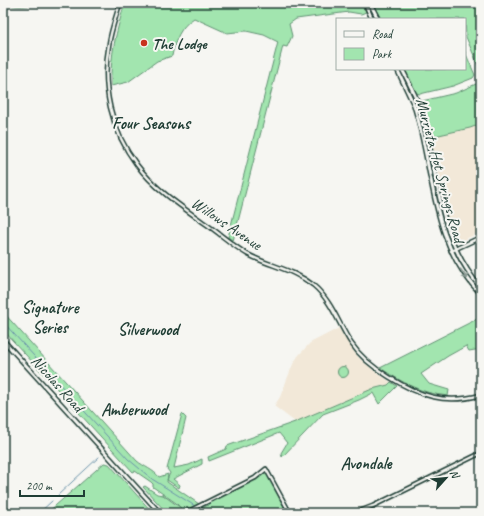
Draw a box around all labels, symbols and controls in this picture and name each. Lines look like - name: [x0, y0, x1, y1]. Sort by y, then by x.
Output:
- legend: [336, 18, 466, 70]
- text: Road: [372, 26, 394, 42]
- place label: The Lodge: [152, 34, 208, 54]
- marker: The Lodge: [139, 38, 149, 48]
- text: Park: [372, 46, 393, 62]
- street label: Murrieta Hot Springs Road: [411, 96, 470, 247]
- district label: Four Seasons: [112, 113, 192, 134]
- street label: Willows Avenue: [187, 193, 267, 256]
- one-way arrow: [460, 268, 468, 279]
- district label: Signature Series: [22, 297, 81, 338]
- district label: Silverwood: [118, 319, 181, 340]
- street label: Nicolas Road: [27, 351, 90, 418]
- district label: Amberwood: [101, 399, 170, 420]
- district label: Avondale: [341, 453, 393, 474]
- north arrow: [426, 458, 466, 498]
- text: N: [447, 467, 464, 482]
- scale bar: [20, 472, 84, 498]
- text: 200 m: [26, 478, 53, 494]

